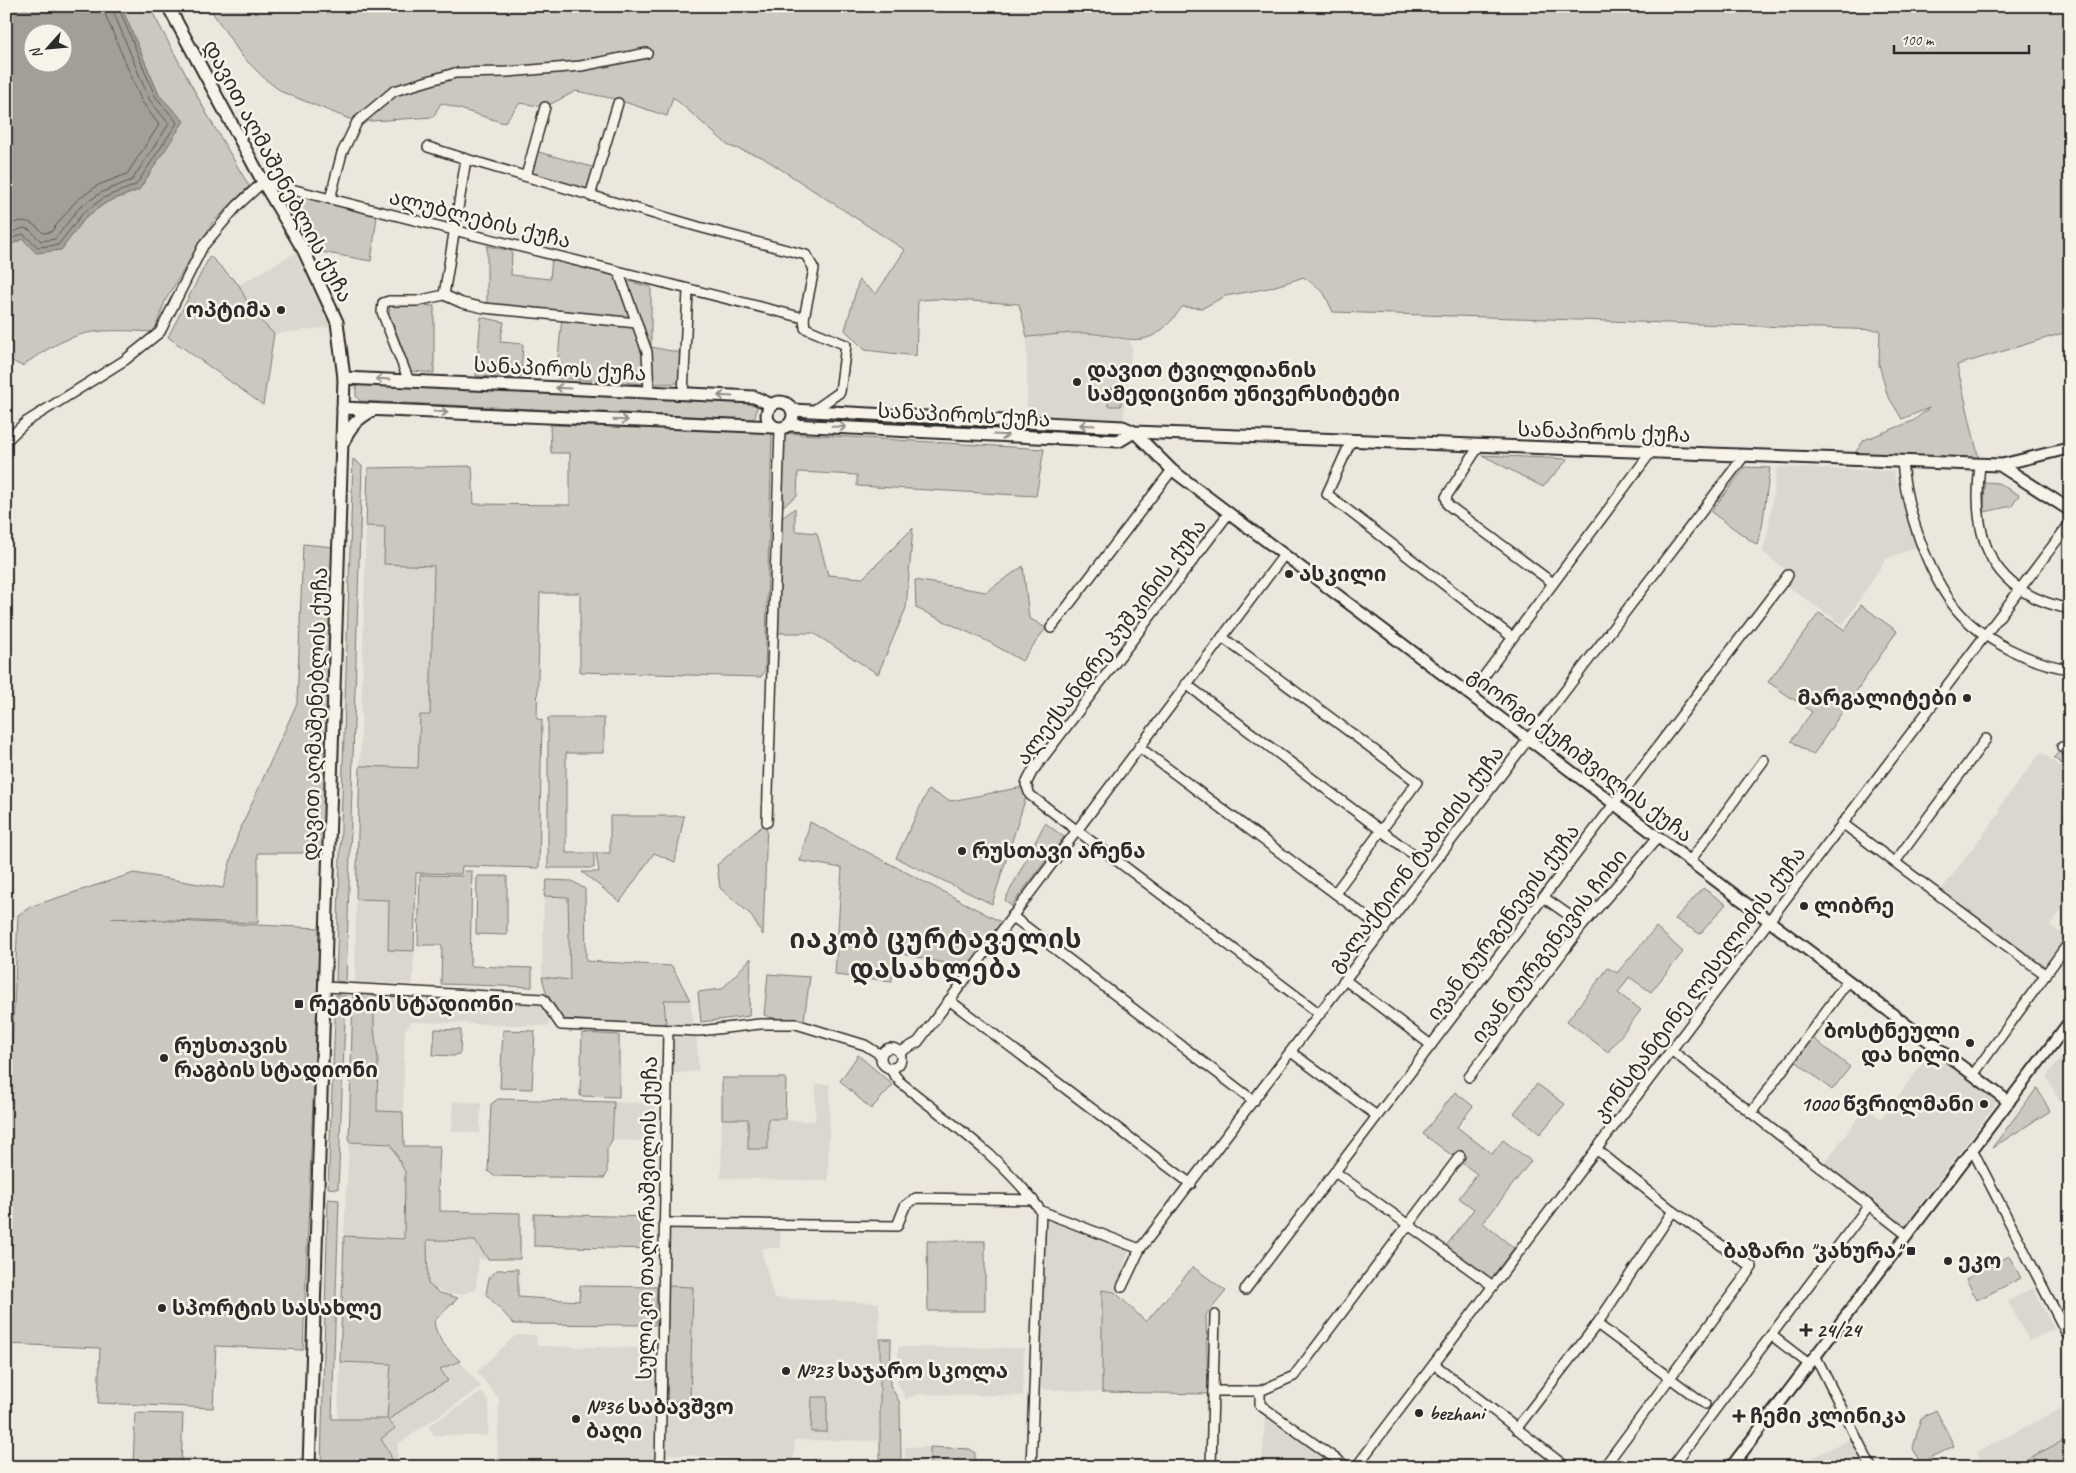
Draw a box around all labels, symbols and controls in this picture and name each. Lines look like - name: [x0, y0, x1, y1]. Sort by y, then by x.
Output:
- north arrow: [22, 22, 72, 72]
- scale bar: [1894, 22, 2028, 54]
- text: 100 m: [1901, 31, 1935, 50]
- street label: დავით აღმაშენებლის ქუჩა: [198, 35, 358, 307]
- text: N: [26, 44, 46, 61]
- street label: ალუბლების ქუჩა: [387, 184, 573, 254]
- place label: ოპტიმა: [186, 297, 271, 323]
- marker: ოპტიმა: [275, 304, 287, 316]
- street label: სანაპიროს ქუჩა: [473, 351, 647, 387]
- place label: დავით ტვილდიანის სამედიცინო უნივერსიტეტი: [1087, 357, 1400, 407]
- one-way arrow: [375, 375, 391, 384]
- marker: დავით ტვილდიანის სამედიცინო უნივერსიტეტი: [1071, 376, 1083, 388]
- one-way arrow: [555, 384, 571, 393]
- one-way arrow: [717, 391, 734, 401]
- street label: სანაპიროს ქუჩა: [877, 397, 1051, 433]
- one-way arrow: [433, 408, 449, 417]
- one-way arrow: [612, 415, 629, 425]
- street label: სანაპიროს ქუჩა: [1517, 416, 1691, 448]
- one-way arrow: [1079, 420, 1095, 429]
- one-way arrow: [831, 423, 847, 432]
- one-way arrow: [993, 431, 1009, 440]
- street label: ალექსანდრე პუშკინის ქუჩა: [1010, 514, 1212, 770]
- place label: ასკილი: [1299, 561, 1386, 587]
- street label: დავით აღმაშენებლის ქუჩა: [297, 567, 333, 861]
- marker: ასკილი: [1283, 568, 1295, 580]
- street label: გიორგი ქუჩიშვილის ქუჩა: [1463, 662, 1697, 848]
- place label: მარგალიტები: [1797, 685, 1957, 711]
- marker: მარგალიტები: [1961, 692, 1973, 704]
- street label: გალაქტიონ ტაბიძის ქუჩა: [1322, 741, 1510, 977]
- street label: ივან ტურგენევის ქუჩა: [1421, 819, 1585, 1025]
- place label: რუსთავი არენა: [972, 838, 1145, 864]
- street label: კონსტანტინე ლესელიძის ქუჩა: [1587, 841, 1811, 1127]
- street label: ივან ტურგენევის ჩიხი: [1465, 844, 1633, 1048]
- marker: რუსთავი არენა: [956, 845, 968, 857]
- place label: ლიბრე: [1814, 893, 1894, 919]
- marker: ლიბრე: [1798, 900, 1810, 912]
- district label: იაკობ ცურტაველის დასახლება: [790, 923, 1082, 986]
- place label: რეგბის სტადიონი: [309, 991, 514, 1017]
- marker: რეგბის სტადიონი: [293, 998, 305, 1010]
- place label: ბოსტნეული და ხილი: [1824, 1018, 1960, 1068]
- place label: რუსთავის რაგბის სტადიონი: [174, 1033, 378, 1083]
- marker: ბოსტნეული და ხილი: [1964, 1037, 1976, 1049]
- marker: რუსთავის რაგბის სტადიონი: [158, 1052, 170, 1064]
- street label: სულიკო თაღორაშვილის ქუჩა: [631, 1056, 663, 1380]
- place label: 1000 წვრილმანი: [1800, 1091, 1974, 1117]
- marker: 1000 წვრილმანი: [1978, 1098, 1990, 1110]
- place label: ბაზარი "კახურა": [1723, 1238, 1906, 1264]
- marker: ბაზარი "კახურა": [1905, 1245, 1917, 1257]
- place label: ეკო: [1958, 1248, 2001, 1274]
- marker: ეკო: [1942, 1255, 1954, 1267]
- place label: სპორტის სასახლე: [172, 1295, 382, 1321]
- marker: სპორტის სასახლე: [156, 1302, 168, 1314]
- place label: 24/24: [1816, 1317, 1863, 1343]
- marker: 24/24: [1800, 1324, 1812, 1336]
- place label: №23 საჯარო სკოლა: [796, 1358, 1008, 1384]
- marker: №23 საჯარო სკოლა: [780, 1365, 792, 1377]
- place label: №36 საბავშვო ბაღი: [586, 1394, 734, 1444]
- place label: bezhani: [1429, 1400, 1487, 1426]
- place label: ჩემი კლინიკა: [1750, 1403, 1906, 1429]
- marker: bezhani: [1413, 1407, 1425, 1419]
- marker: ჩემი კლინიკა: [1732, 1409, 1746, 1423]
- marker: №36 საბავშვო ბაღი: [570, 1413, 582, 1425]

